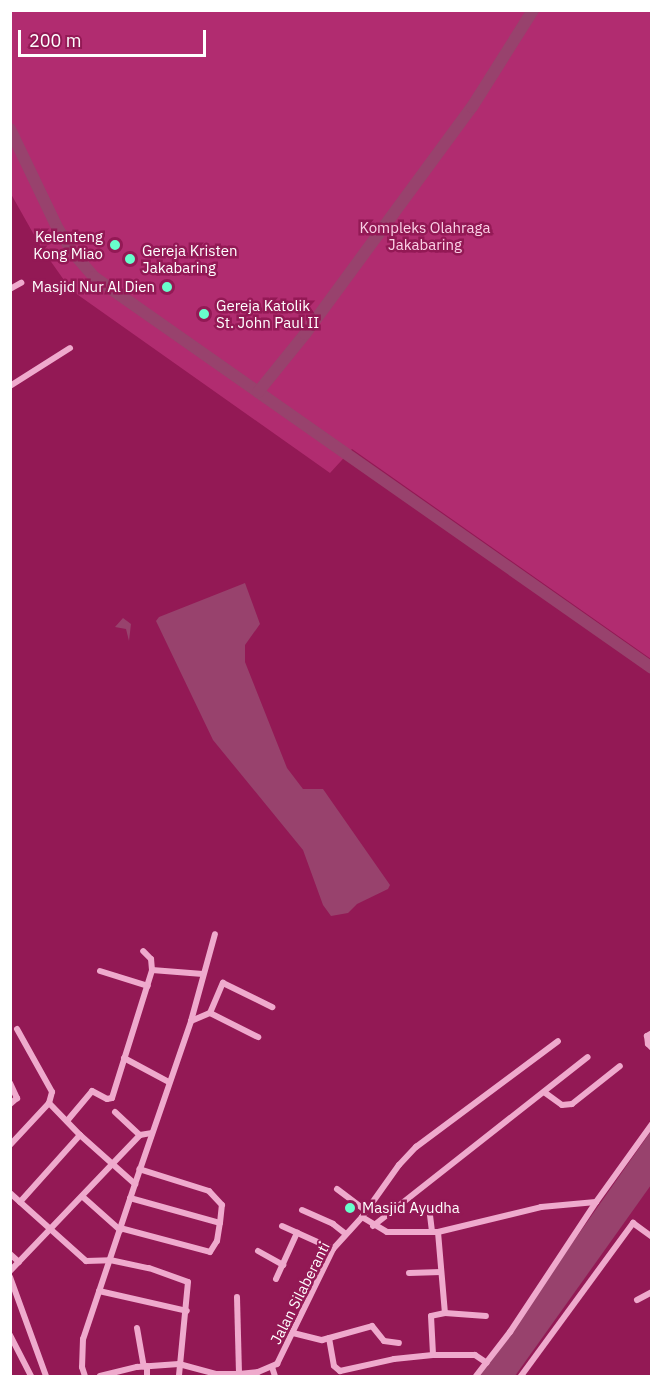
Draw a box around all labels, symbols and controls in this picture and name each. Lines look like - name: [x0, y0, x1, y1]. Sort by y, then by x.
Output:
- scale bar: [21, 18, 208, 56]
- text: 200 m: [29, 29, 81, 52]
- park label: Kompleks Olahraga Jakabaring: [360, 218, 490, 253]
- place label: Kelenteng Kong Miao: [33, 227, 103, 262]
- marker: Kelenteng Kong Miao: [108, 238, 122, 252]
- place label: Gereja Kristen Jakabaring: [142, 241, 237, 276]
- marker: Gereja Kristen Jakabaring: [123, 252, 137, 266]
- place label: Masjid Nur Al Dien: [32, 278, 155, 296]
- marker: Masjid Nur Al Dien: [160, 280, 174, 294]
- place label: Gereja Katolik St. John Paul II: [216, 296, 319, 331]
- marker: Gereja Katolik St. John Paul II: [197, 307, 211, 321]
- place label: Masjid Ayudha: [362, 1199, 460, 1217]
- marker: Masjid Ayudha: [343, 1201, 357, 1215]
- street label: Jalan Silaberanti: [266, 1239, 334, 1347]

